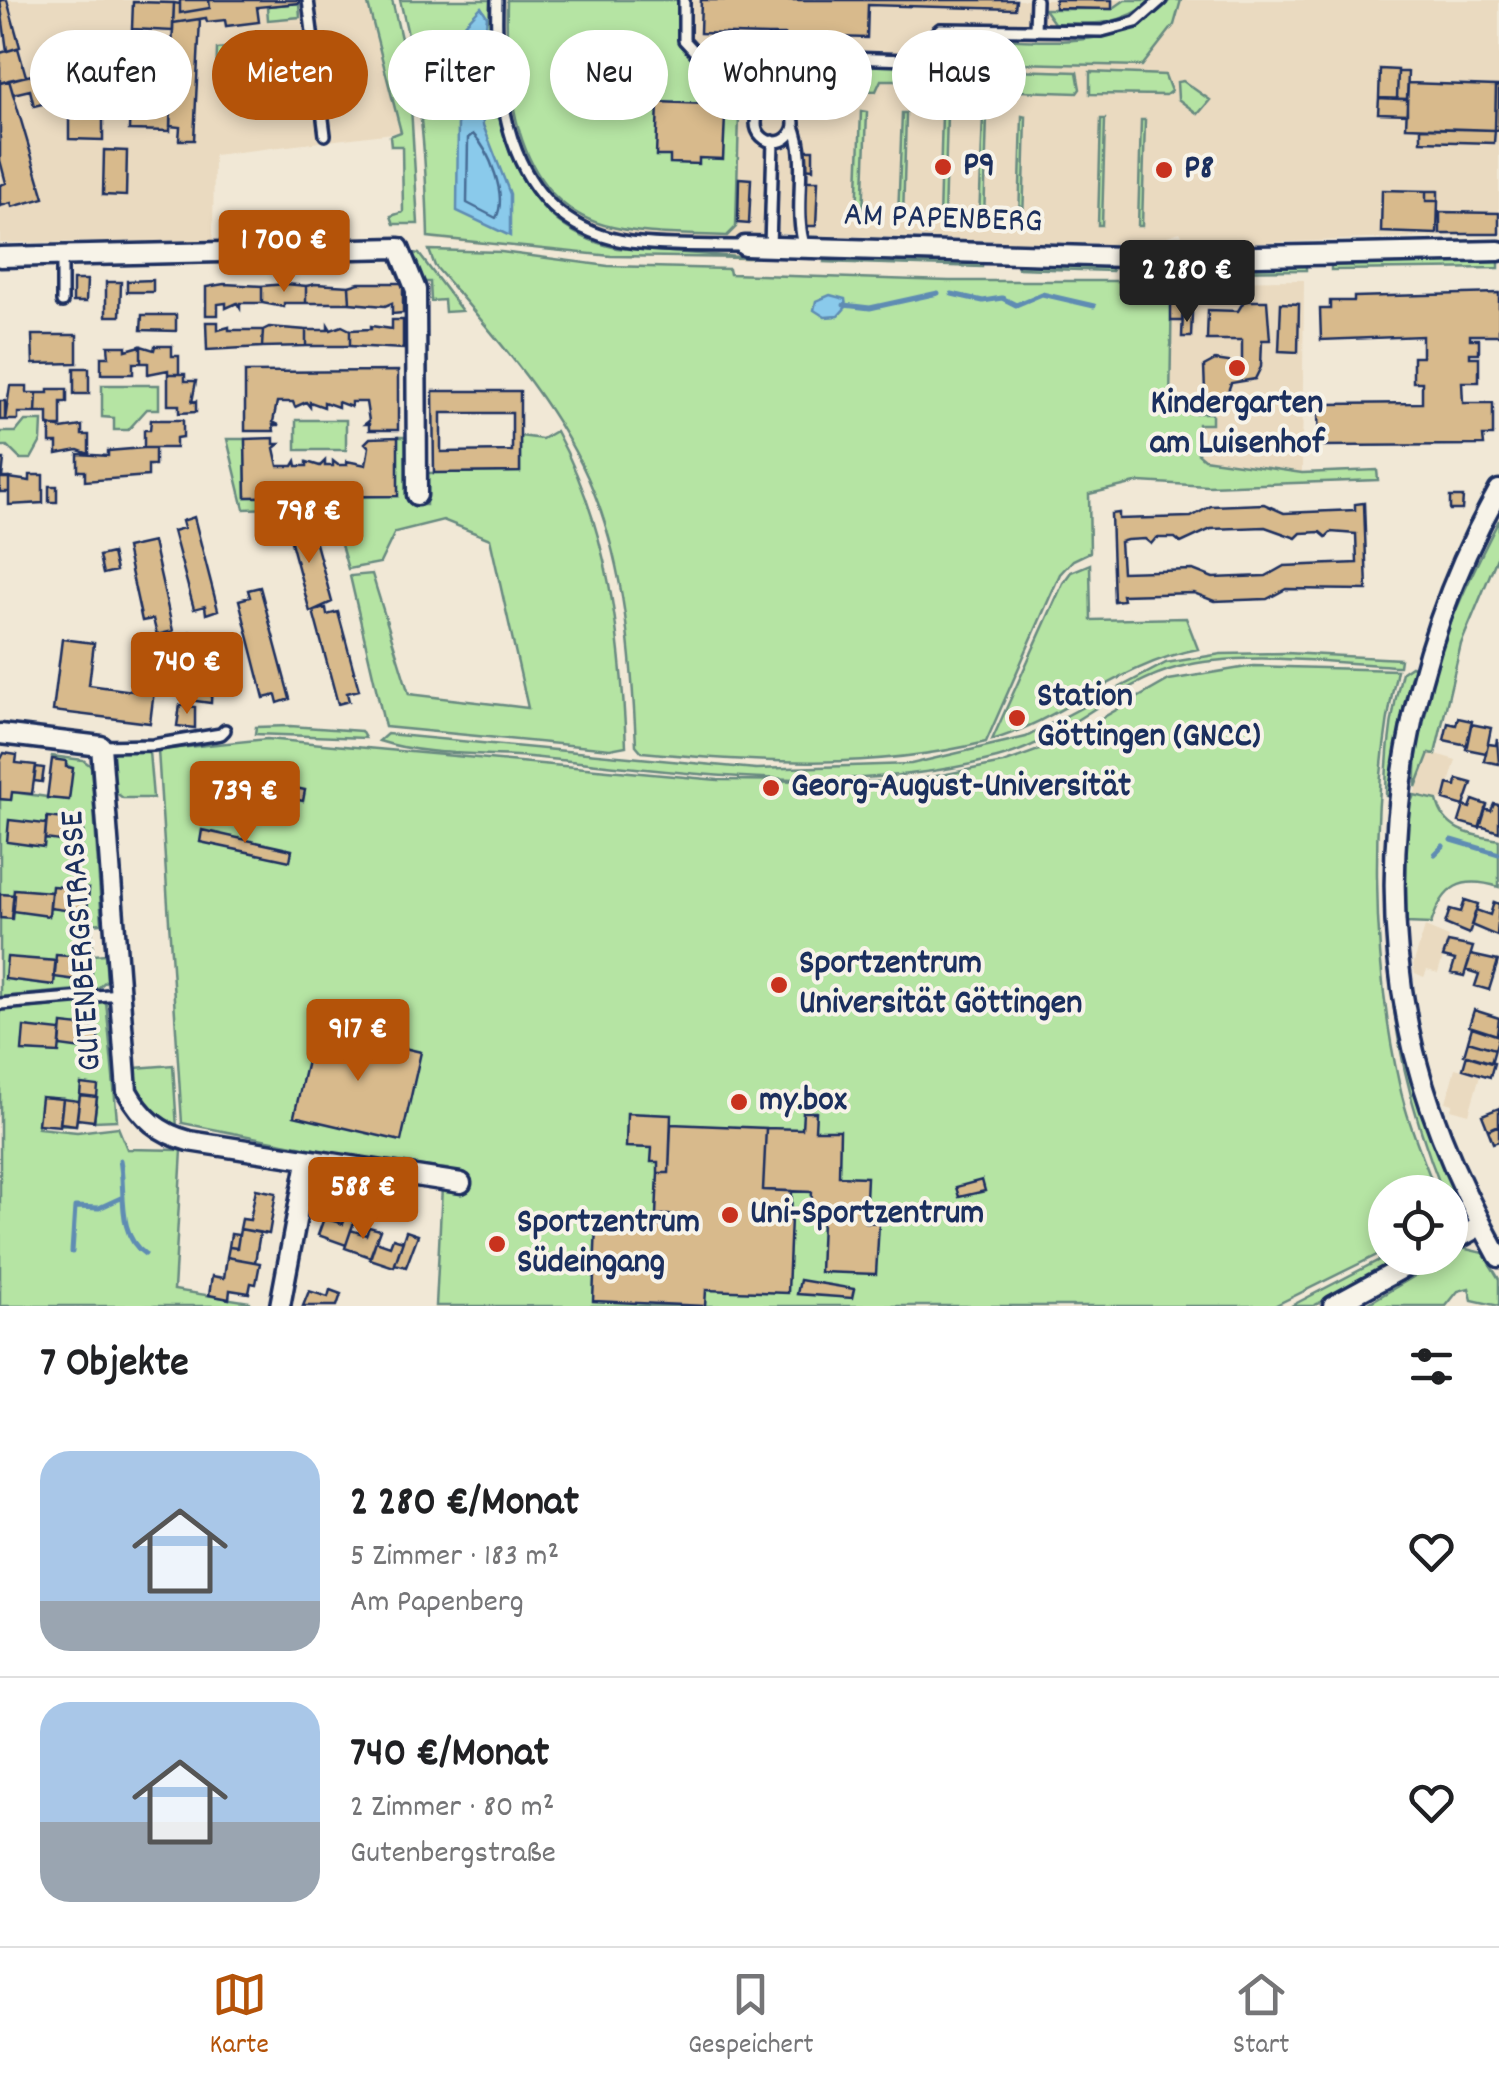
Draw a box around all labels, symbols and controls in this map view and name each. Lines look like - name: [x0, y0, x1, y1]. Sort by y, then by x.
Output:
- chip: Kaufen: [30, 30, 192, 120]
- chip: Mieten: [212, 30, 368, 120]
- chip: Filter: [388, 30, 530, 120]
- chip: Neu: [550, 30, 668, 120]
- chip: Wohnung: [688, 30, 872, 120]
- chip: Haus: [892, 30, 1026, 120]
- place label: P9: [963, 142, 995, 192]
- place label: P8: [1184, 145, 1214, 195]
- marker: P9: [932, 156, 954, 178]
- marker: P8: [1153, 159, 1175, 181]
- street label: AM PAPENBERG: [843, 192, 1043, 248]
- pin: 1 700 €: [192, 210, 376, 295]
- text: 1 700 €: [241, 219, 327, 265]
- pin: 2 280 €: [1095, 240, 1279, 325]
- text: 2 280 €: [1142, 249, 1232, 295]
- marker: Kindergarten am Luisenhof: [1226, 357, 1248, 379]
- place label: Kindergarten am Luisenhof: [1150, 380, 1326, 470]
- pin: 798 €: [239, 481, 379, 566]
- text: 798 €: [277, 490, 341, 536]
- pin: 740 €: [117, 632, 257, 717]
- text: 740 €: [153, 641, 221, 687]
- place label: Station Göttingen (GNCC): [1037, 673, 1261, 763]
- marker: Station Göttingen (GNCC): [1006, 707, 1028, 729]
- pin: 739 €: [175, 761, 315, 846]
- place label: Georg-August-Universität: [791, 763, 1131, 813]
- text: 739 €: [212, 770, 278, 816]
- marker: Georg-August-Universität: [760, 777, 782, 799]
- street label: GUTENBERGSTRASSE: [49, 809, 117, 1073]
- place label: Sportzentrum Universität Göttingen: [799, 940, 1082, 1030]
- marker: Sportzentrum Universität Göttingen: [768, 974, 790, 996]
- pin: 917 €: [288, 999, 428, 1084]
- text: 917 €: [328, 1008, 388, 1054]
- place label: my.box: [759, 1077, 847, 1127]
- marker: my.box: [728, 1091, 750, 1113]
- pin: 588 €: [293, 1157, 433, 1242]
- text: 588 €: [330, 1166, 396, 1212]
- map controls: [1368, 1175, 1468, 1275]
- button: locate: [1368, 1175, 1468, 1275]
- place label: Uni-Sportzentrum: [750, 1190, 984, 1240]
- place label: Sportzentrum Südeingang: [517, 1199, 700, 1289]
- marker: Uni-Sportzentrum: [719, 1204, 741, 1226]
- marker: Sportzentrum Südeingang: [486, 1233, 508, 1255]
- text: 7 Objekte: [40, 1336, 189, 1396]
- icon: filters: [1404, 1339, 1459, 1394]
- text: 2 280 €/Monat: [350, 1475, 579, 1535]
- icon: home: [120, 1491, 240, 1611]
- icon: heart: [1404, 1524, 1459, 1579]
- text: 5 Zimmer · 183 m²: [350, 1535, 559, 1581]
- text: Am Papenberg: [350, 1581, 524, 1627]
- text: 740 €/Monat: [350, 1726, 549, 1786]
- icon: home: [120, 1742, 240, 1862]
- icon: heart: [1404, 1775, 1459, 1830]
- text: 2 Zimmer · 80 m²: [350, 1786, 554, 1832]
- text: Gutenbergstraße: [350, 1832, 556, 1878]
- tab: Karte: [210, 1967, 269, 2067]
- tab: Gespeichert: [688, 1967, 814, 2067]
- tab: Start: [1233, 1967, 1289, 2067]

